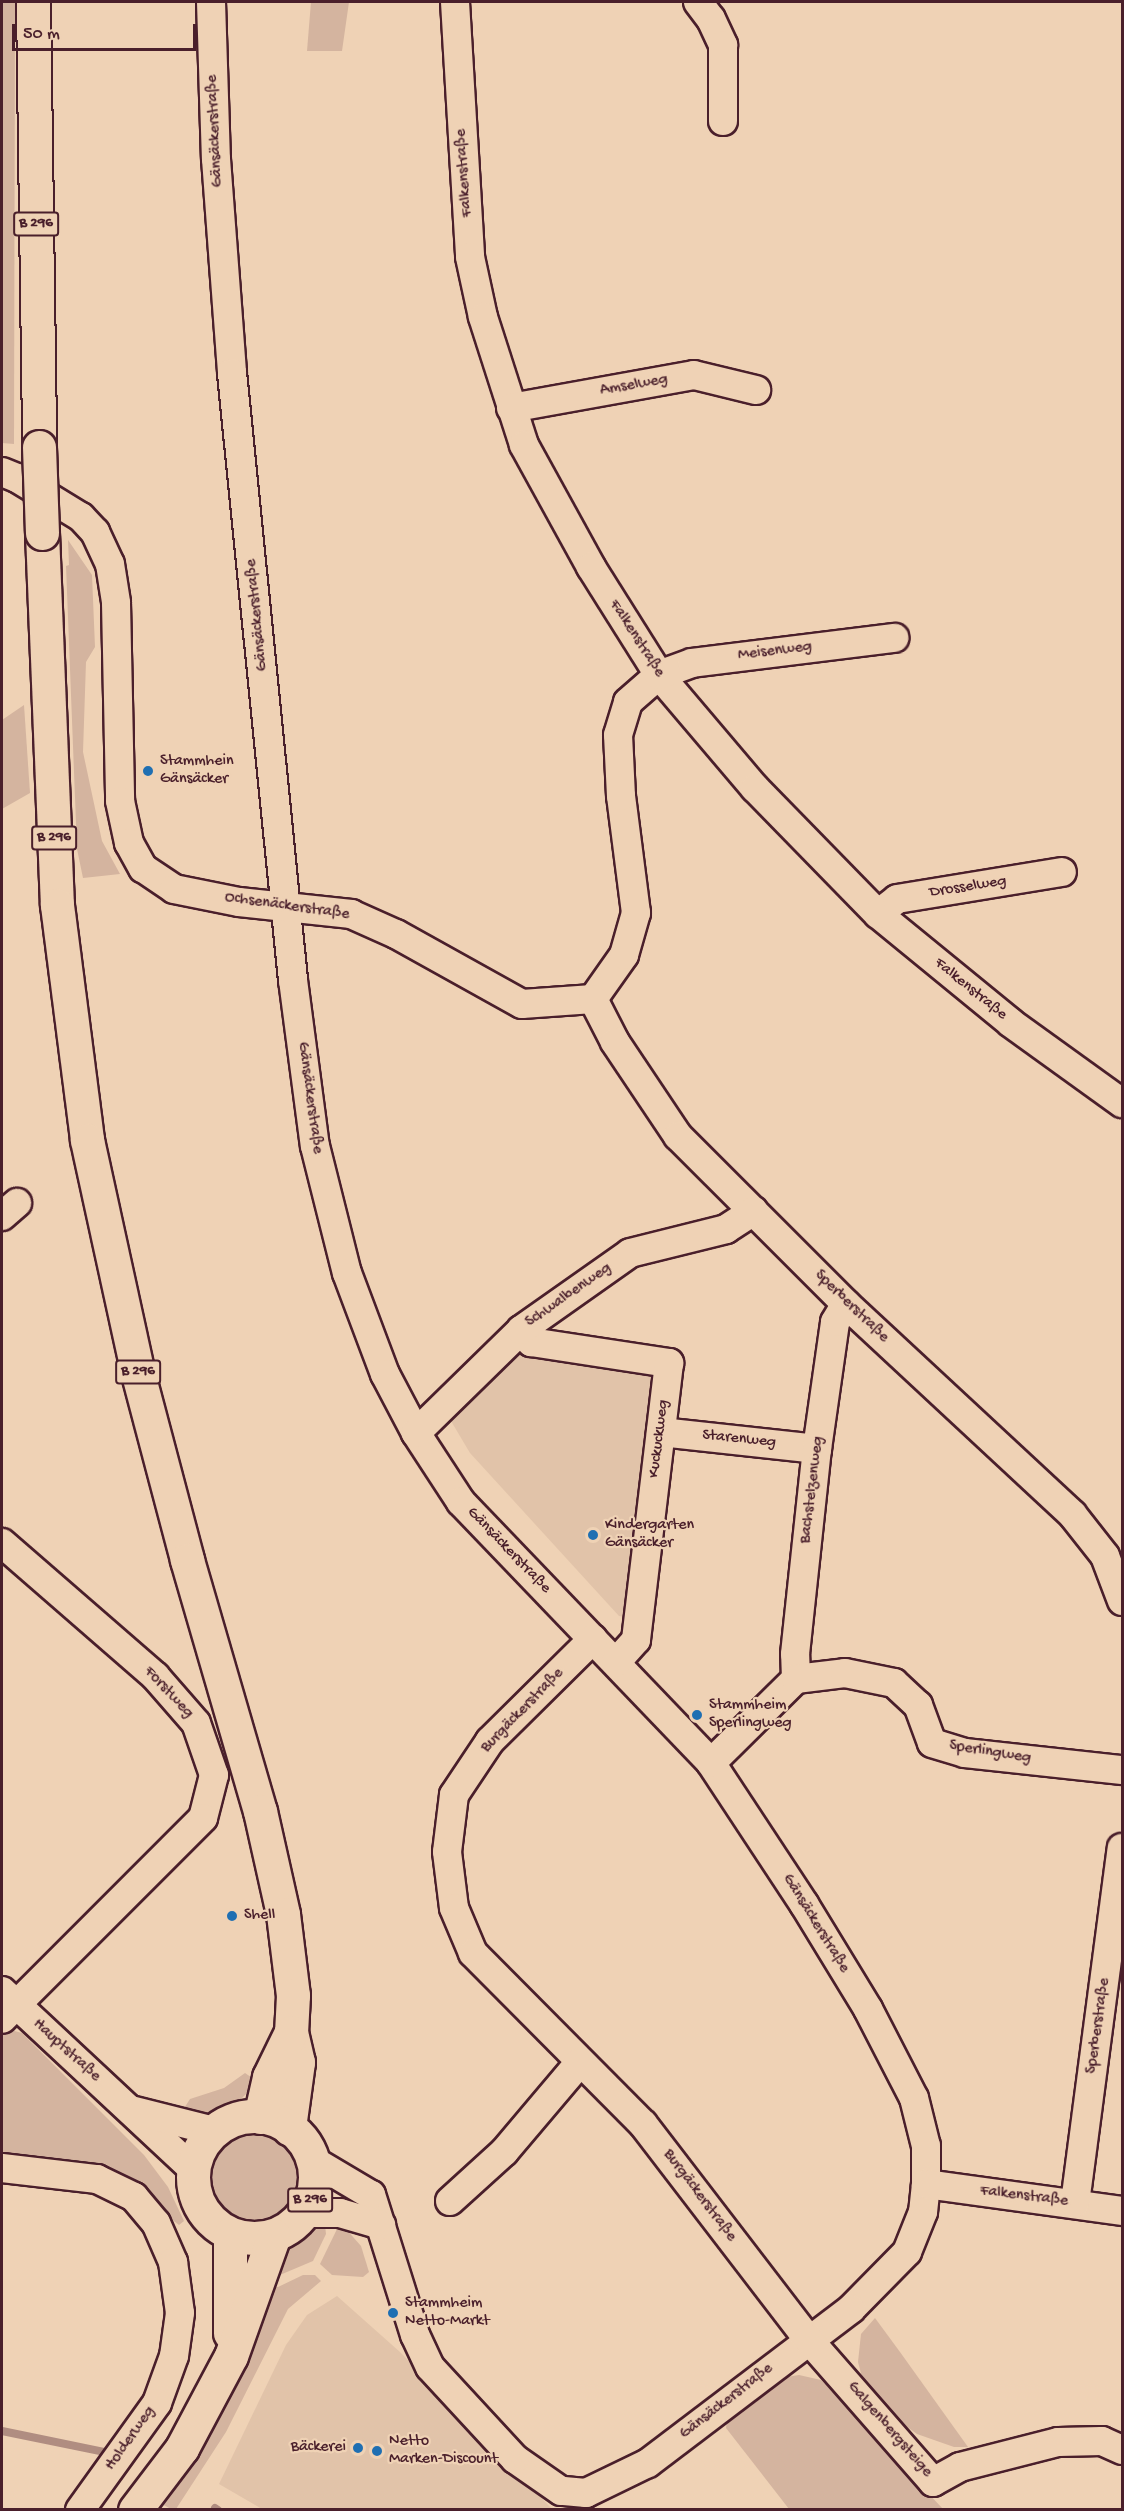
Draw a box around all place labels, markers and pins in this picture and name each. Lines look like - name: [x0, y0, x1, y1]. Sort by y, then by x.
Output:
- place label: Stammhein Gänsäcker: [160, 752, 233, 790]
- marker: Stammhein Gänsäcker: [141, 764, 155, 778]
- place label: Kindergarten Gänsäcker: [605, 1516, 694, 1554]
- marker: Kindergarten Gänsäcker: [586, 1528, 600, 1542]
- place label: Stammheim Sperlingweg: [709, 1696, 792, 1734]
- marker: Stammheim Sperlingweg: [690, 1708, 704, 1722]
- place label: Shell: [244, 1906, 275, 1926]
- marker: Shell: [225, 1909, 239, 1923]
- place label: Stammheim Netto-Markt: [405, 2294, 489, 2332]
- marker: Stammheim Netto-Markt: [386, 2306, 400, 2320]
- place label: Netto Marken-Discount: [389, 2432, 498, 2470]
- place label: Bäckerei: [291, 2438, 346, 2458]
- marker: Bäckerei: [351, 2441, 365, 2455]
- marker: Netto Marken-Discount: [370, 2444, 384, 2458]

